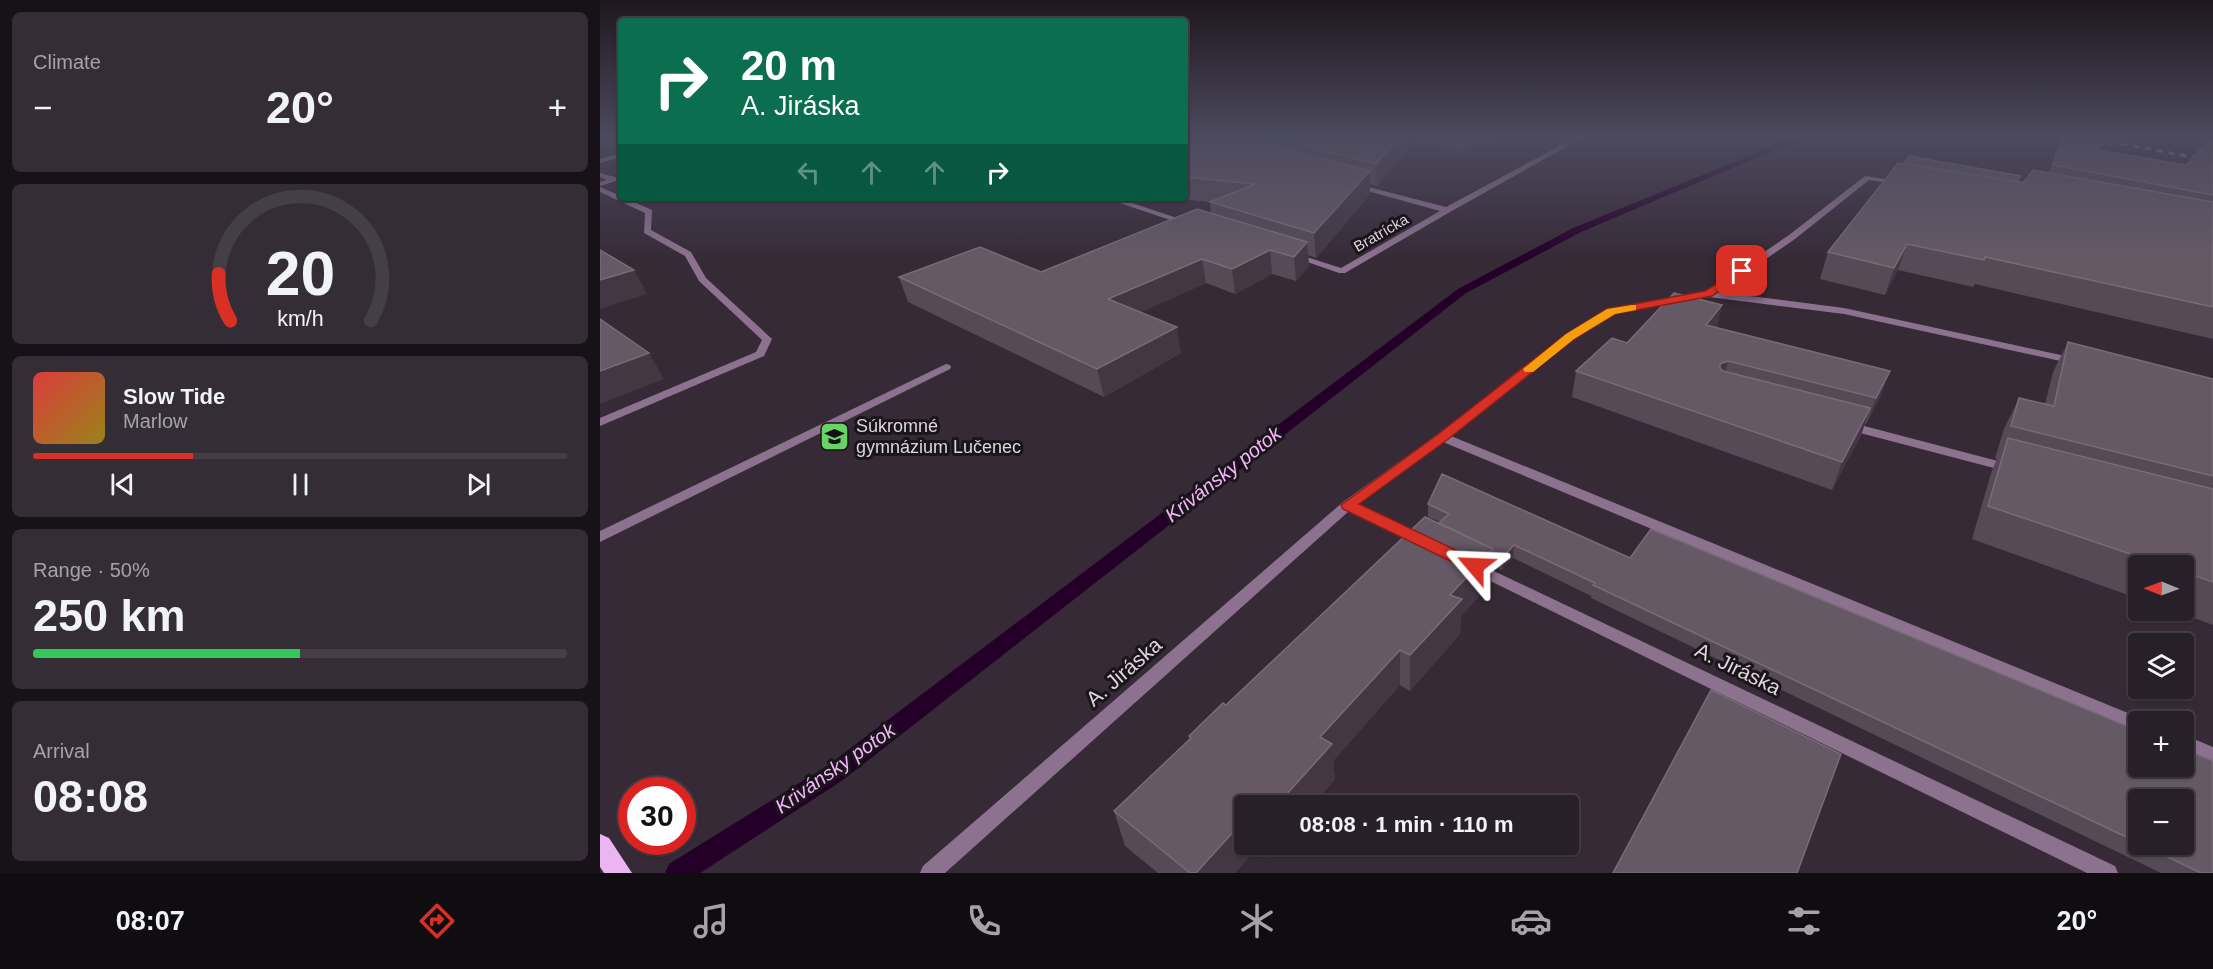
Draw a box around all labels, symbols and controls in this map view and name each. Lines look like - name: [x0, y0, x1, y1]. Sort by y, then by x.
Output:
- icon: right: [642, 42, 720, 120]
- text: 20 m: [741, 42, 837, 89]
- text: Climate: [33, 51, 101, 73]
- text: 20°: [266, 82, 334, 133]
- text: −: [33, 89, 52, 126]
- text: +: [548, 89, 567, 126]
- text: A. Jiráska: [741, 91, 860, 121]
- icon: left: [792, 156, 825, 189]
- icon: ahead: [855, 156, 888, 189]
- icon: ahead: [918, 156, 951, 189]
- icon: right: [981, 156, 1014, 189]
- street label: Bratrícka: [1351, 210, 1412, 255]
- text: 20: [265, 239, 335, 308]
- pin: [1716, 245, 1767, 296]
- icon: arrive: [1725, 254, 1758, 287]
- text: km/h: [277, 308, 323, 332]
- text: Slow Tide: [123, 384, 225, 409]
- text: Marlow: [123, 410, 187, 432]
- place label: Súkromné gymnázium Lučenec: [856, 416, 1021, 457]
- school or university icon: Súkromné gymnázium Lučenec: [819, 420, 851, 452]
- water label: Krivánsky potok: [1161, 421, 1286, 526]
- icon: previous: [106, 468, 139, 501]
- icon: pause: [284, 468, 317, 501]
- icon: next: [462, 468, 495, 501]
- position arrow: [1443, 534, 1507, 598]
- north arrow: [2128, 555, 2194, 621]
- map controls: [2128, 555, 2194, 855]
- text: Range · 50%: [33, 559, 150, 581]
- text: 250 km: [33, 590, 186, 641]
- street label: A. Jiráska: [1081, 632, 1166, 711]
- button: layers: [2128, 633, 2194, 699]
- street label: A. Jiráska: [1692, 638, 1785, 699]
- button: +: [2128, 711, 2194, 777]
- water label: Krivánsky potok: [771, 718, 900, 817]
- text: Arrival: [33, 740, 90, 762]
- text: 08:08: [33, 771, 148, 822]
- speed limit sign: 30: [618, 777, 696, 855]
- button: −: [2128, 789, 2194, 855]
- text: 08:08 · 1 min · 110 m: [1300, 812, 1514, 837]
- icon: directions: [416, 900, 458, 942]
- icon: music: [690, 900, 732, 942]
- icon: phone: [963, 900, 1005, 942]
- icon: climate: [1236, 900, 1278, 942]
- icon: car: [1510, 900, 1552, 942]
- icon: filters: [1783, 900, 1825, 942]
- text: 08:07: [116, 906, 185, 936]
- text: 20°: [2056, 906, 2097, 936]

